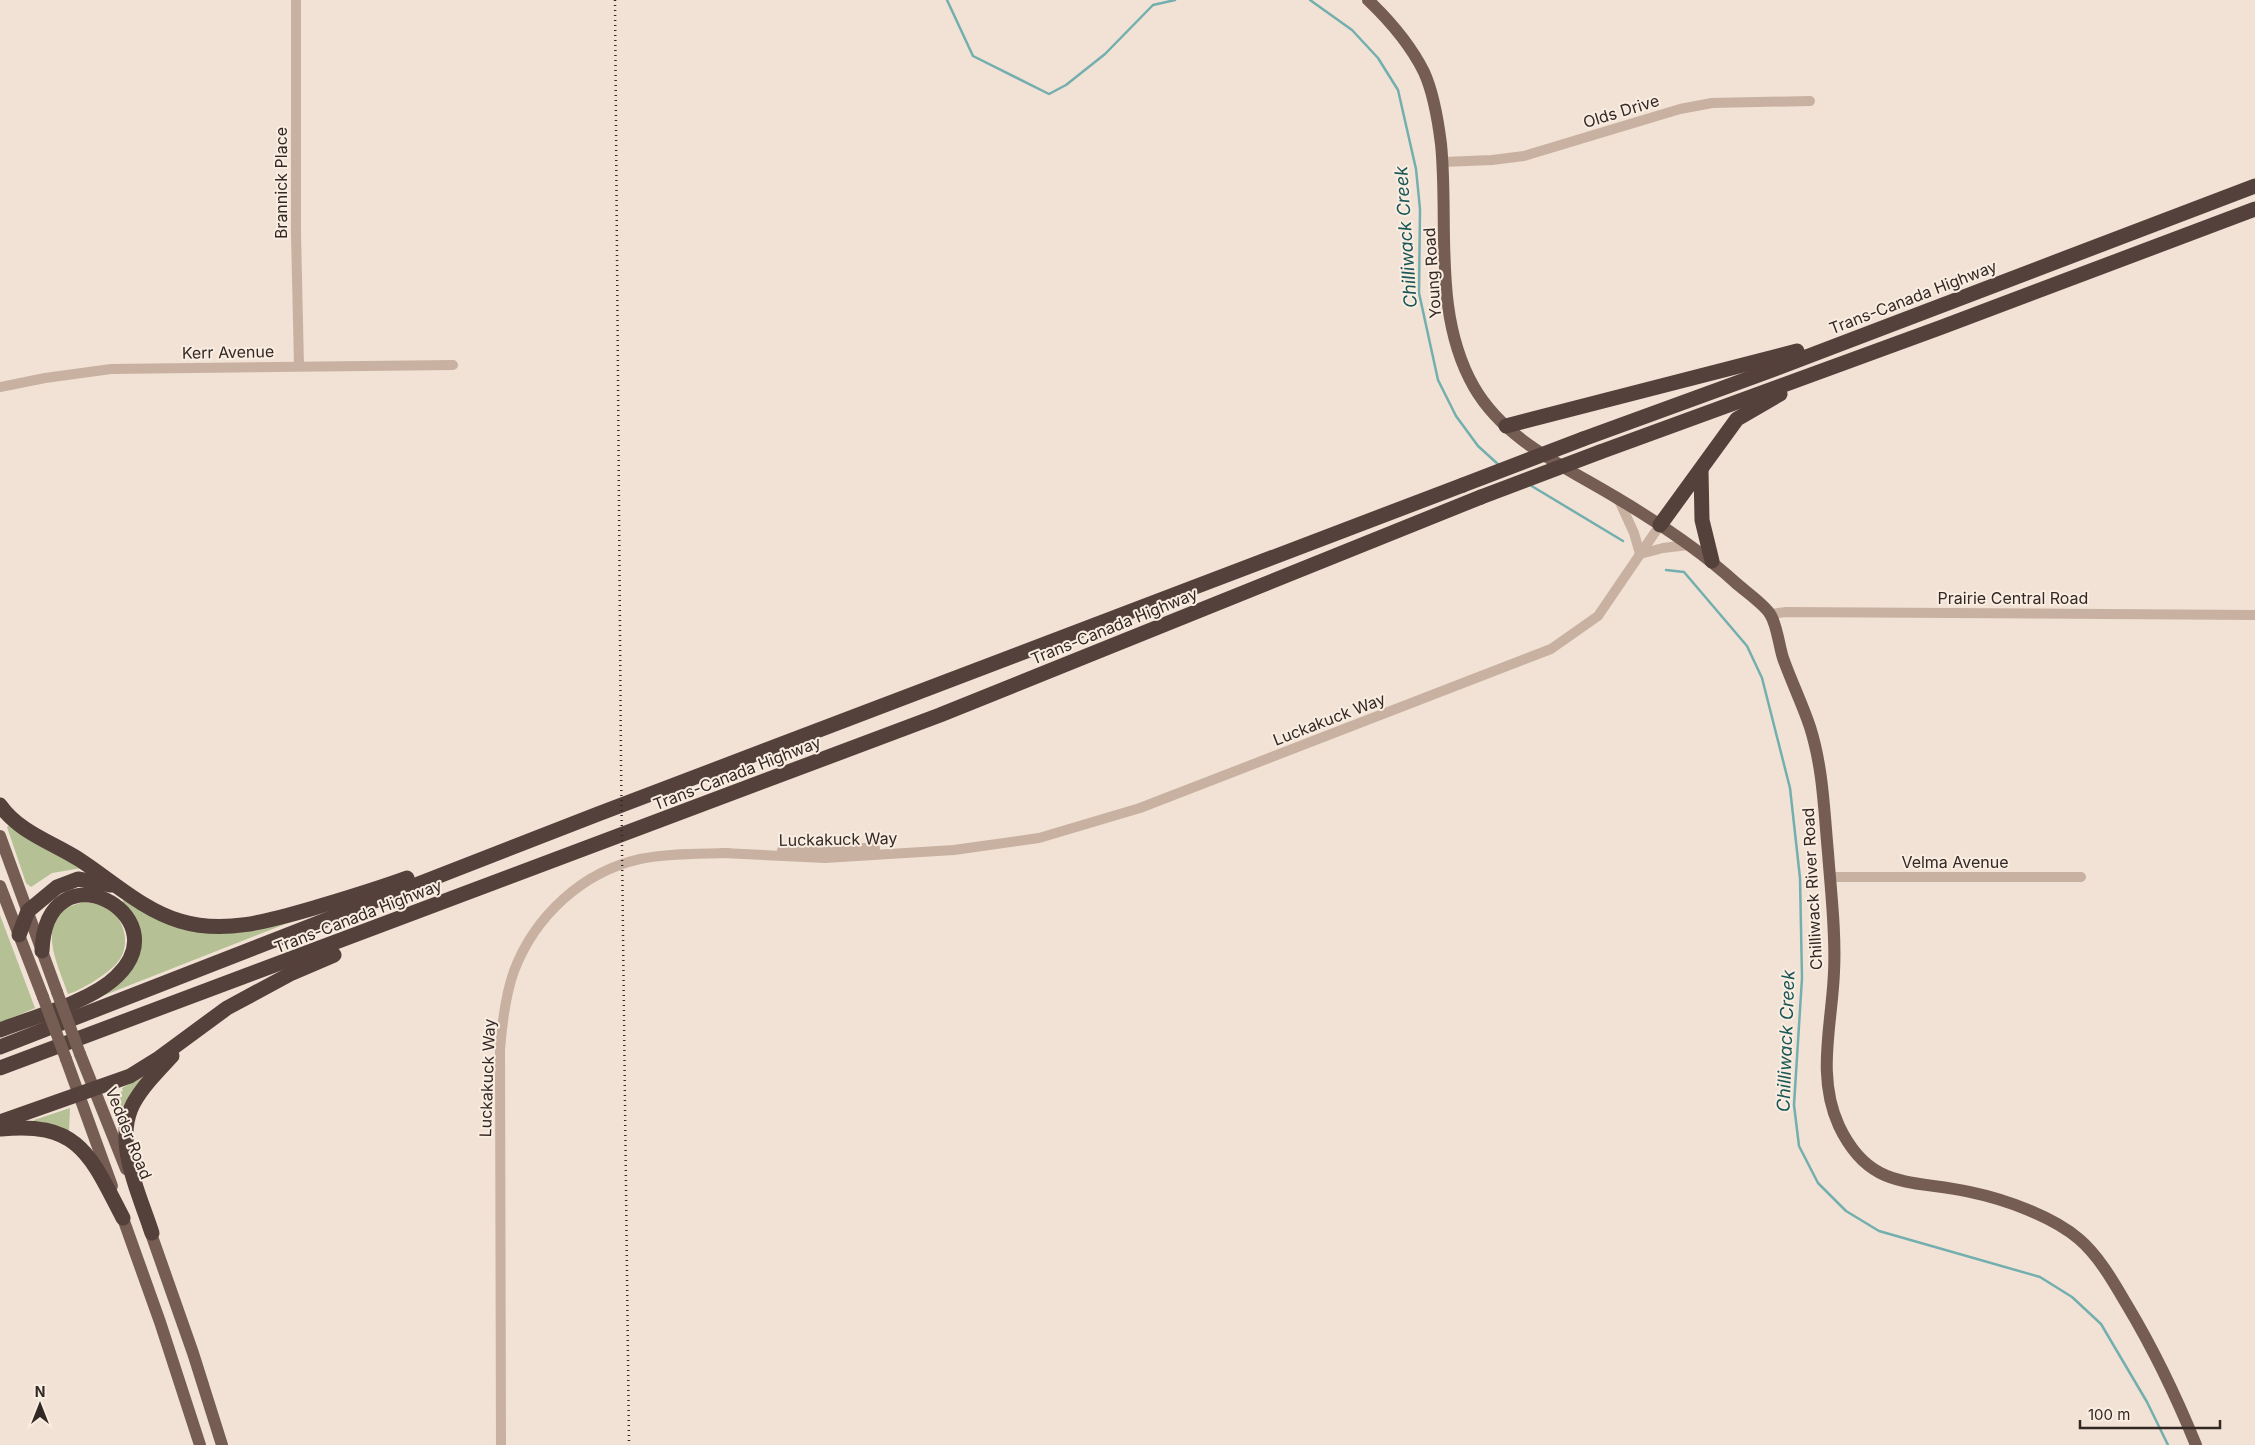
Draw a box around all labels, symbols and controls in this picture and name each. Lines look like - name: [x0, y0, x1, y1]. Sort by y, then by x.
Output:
- street label: Olds Drive: [1581, 90, 1661, 132]
- street label: Brannick Place: [271, 127, 291, 239]
- water label: Chilliwack Creek: [1390, 164, 1421, 309]
- street label: Young Road: [1419, 227, 1445, 319]
- street label: Trans-Canada Highway: [1826, 256, 2000, 338]
- street label: Kerr Avenue: [182, 341, 274, 363]
- street label: Trans-Canada Highway: [1028, 583, 1200, 669]
- street label: Prairie Central Road: [1938, 588, 2088, 608]
- street label: Luckakuck Way: [1270, 688, 1388, 750]
- street label: Trans-Canada Highway: [650, 732, 824, 814]
- street label: Chilliwack River Road: [1798, 807, 1826, 971]
- street label: Luckakuck Way: [778, 828, 898, 850]
- street label: Velma Avenue: [1901, 852, 2009, 872]
- street label: Trans-Canada Highway: [271, 875, 445, 957]
- water label: Chilliwack Creek: [1773, 968, 1799, 1112]
- street label: Luckakuck Way: [475, 1018, 499, 1138]
- street label: Vedder Road: [101, 1084, 157, 1182]
- north arrow: [15, 1380, 65, 1430]
- text: N: [35, 1383, 45, 1400]
- scale bar: [2080, 1398, 2220, 1430]
- text: 100 m: [2088, 1405, 2130, 1424]

